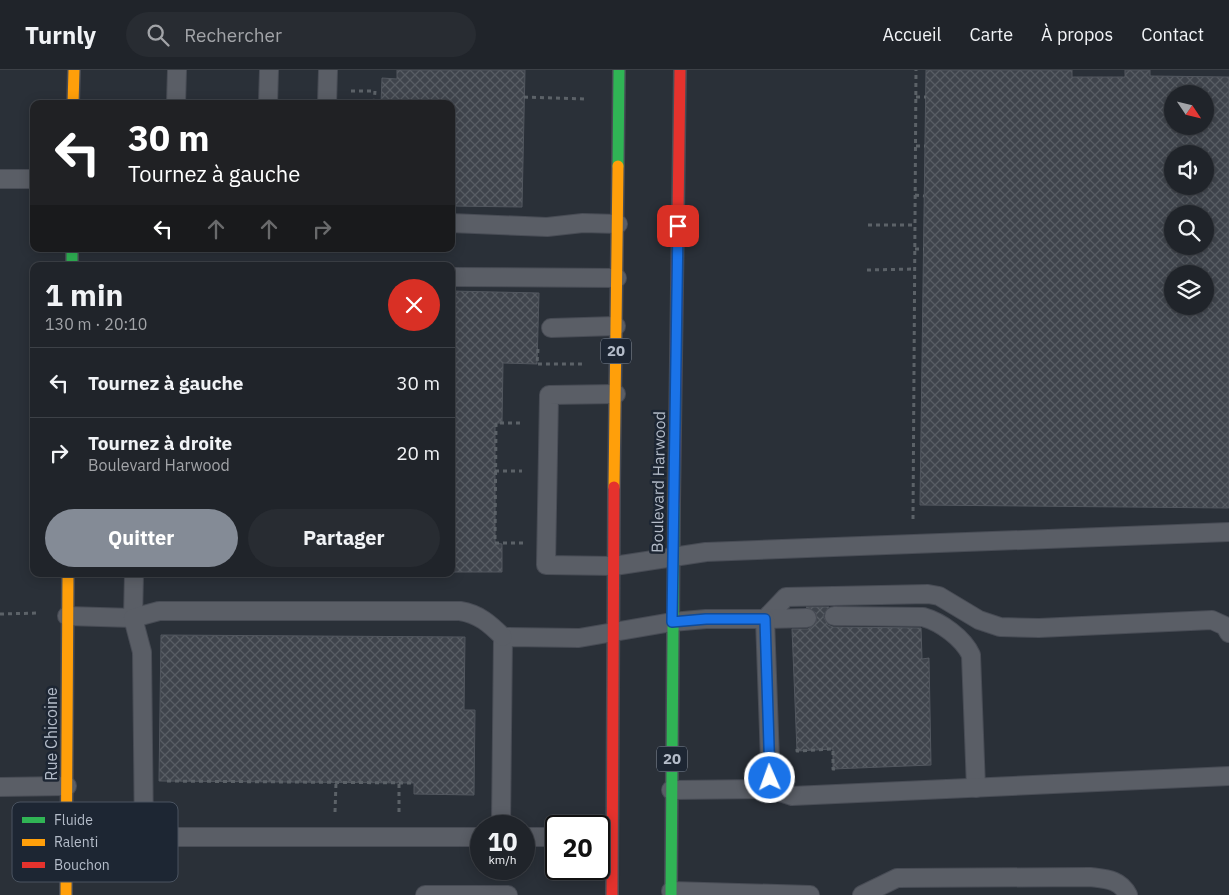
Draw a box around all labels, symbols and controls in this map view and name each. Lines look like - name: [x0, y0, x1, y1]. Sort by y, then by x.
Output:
- search box: [126, 12, 476, 57]
- text: Turnly: [25, 19, 96, 51]
- icon: search: [144, 21, 172, 49]
- text: Rechercher: [184, 23, 282, 47]
- text: Accueil: [882, 23, 941, 46]
- text: Carte: [969, 23, 1013, 46]
- text: À propos: [1041, 23, 1113, 46]
- text: Contact: [1141, 23, 1204, 46]
- north arrow: [1164, 85, 1214, 135]
- map controls: [1164, 85, 1214, 315]
- text: 30 m: [128, 115, 210, 161]
- icon: left: [45, 120, 110, 185]
- button: sound: [1164, 145, 1214, 195]
- text: Tournez à gauche: [128, 159, 300, 188]
- pin: [657, 205, 699, 247]
- button: search: [1164, 205, 1214, 255]
- icon: arrive: [664, 212, 692, 240]
- icon: left: [149, 215, 177, 243]
- icon: ahead: [202, 215, 230, 243]
- icon: ahead: [255, 215, 283, 243]
- icon: right: [308, 215, 336, 243]
- button: layers: [1164, 265, 1214, 315]
- text: 1 min: [45, 275, 123, 314]
- button: close: [388, 279, 440, 331]
- text: 130 m · 20:10: [45, 314, 147, 334]
- road number: 20: [601, 338, 631, 364]
- icon: left: [45, 369, 73, 397]
- text: Tournez à gauche: [88, 371, 244, 395]
- text: 30 m: [396, 371, 440, 395]
- street label: Boulevard Harwood: [647, 411, 669, 553]
- text: Tournez à droite: [88, 431, 232, 455]
- icon: right: [45, 439, 73, 467]
- text: 20 m: [396, 441, 440, 465]
- text: Boulevard Harwood: [88, 455, 230, 475]
- button: Quitter: [45, 509, 238, 567]
- button: Partager: [248, 509, 440, 567]
- street label: Rue Chicoine: [41, 687, 61, 781]
- road number: 20: [657, 746, 687, 772]
- position arrow: [743, 751, 795, 803]
- legend: [12, 802, 178, 882]
- text: Fluide: [54, 811, 93, 829]
- speed limit sign: 20: [545, 815, 610, 880]
- text: 10: [487, 825, 518, 858]
- text: Ralenti: [54, 833, 98, 851]
- text: km/h: [488, 852, 517, 867]
- text: Bouchon: [54, 856, 110, 874]

